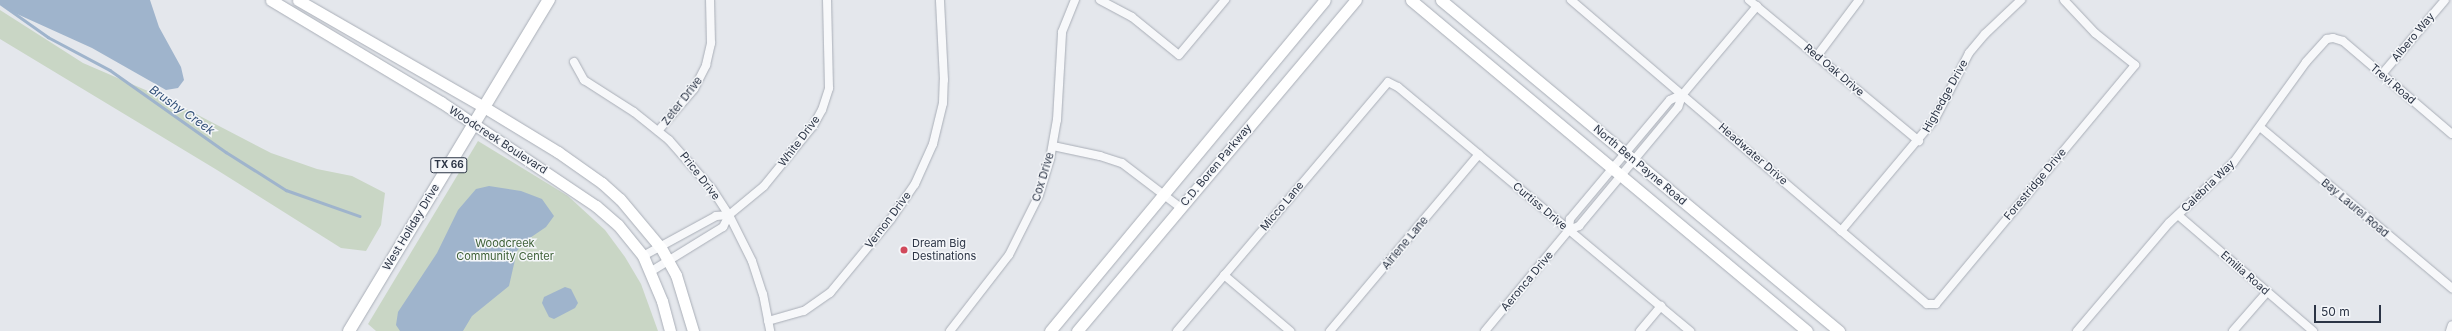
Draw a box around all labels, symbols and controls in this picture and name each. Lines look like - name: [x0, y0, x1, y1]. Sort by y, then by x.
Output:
- street label: Albero Way: [2389, 10, 2437, 64]
- street label: Red Oak Drive: [1801, 41, 1867, 99]
- street label: Highedge Drive: [1920, 57, 1970, 135]
- street label: Trevi Road: [2368, 61, 2418, 107]
- street label: Zeter Drive: [659, 74, 705, 128]
- water label: Brushy Creek: [147, 82, 217, 138]
- street label: Woodcreek Boulevard: [446, 103, 550, 177]
- street label: White Drive: [776, 113, 822, 169]
- street label: Headwater Drive: [1716, 120, 1790, 188]
- street label: C.D. Boren Parkway: [1178, 121, 1254, 209]
- street label: North Ben Payne Road: [1591, 122, 1689, 208]
- street label: Forestridge Drive: [2001, 145, 2069, 223]
- street label: Price Drive: [677, 149, 723, 203]
- street label: Cox Drive: [1029, 151, 1057, 203]
- road number: TX 66: [430, 157, 468, 173]
- street label: Calebria Way: [2179, 157, 2237, 215]
- street label: Bay Laurel Road: [2319, 176, 2391, 240]
- street label: Micco Lane: [1258, 179, 1306, 233]
- street label: Curtiss Drive: [1510, 179, 1570, 233]
- street label: West Holiday Drive: [380, 181, 442, 273]
- street label: Vernon Drive: [862, 189, 914, 251]
- street label: Airlene Lane: [1379, 214, 1431, 272]
- park label: Woodcreek Community Center: [456, 237, 554, 263]
- place label: Dream Big Destinations: [912, 237, 976, 263]
- marker: Dream Big Destinations: [899, 245, 909, 255]
- street label: Aeronca Drive: [1498, 248, 1556, 314]
- street label: Emilia Road: [2218, 248, 2272, 298]
- scale bar: [2316, 297, 2383, 323]
- text: 50 m: [2321, 304, 2350, 319]

